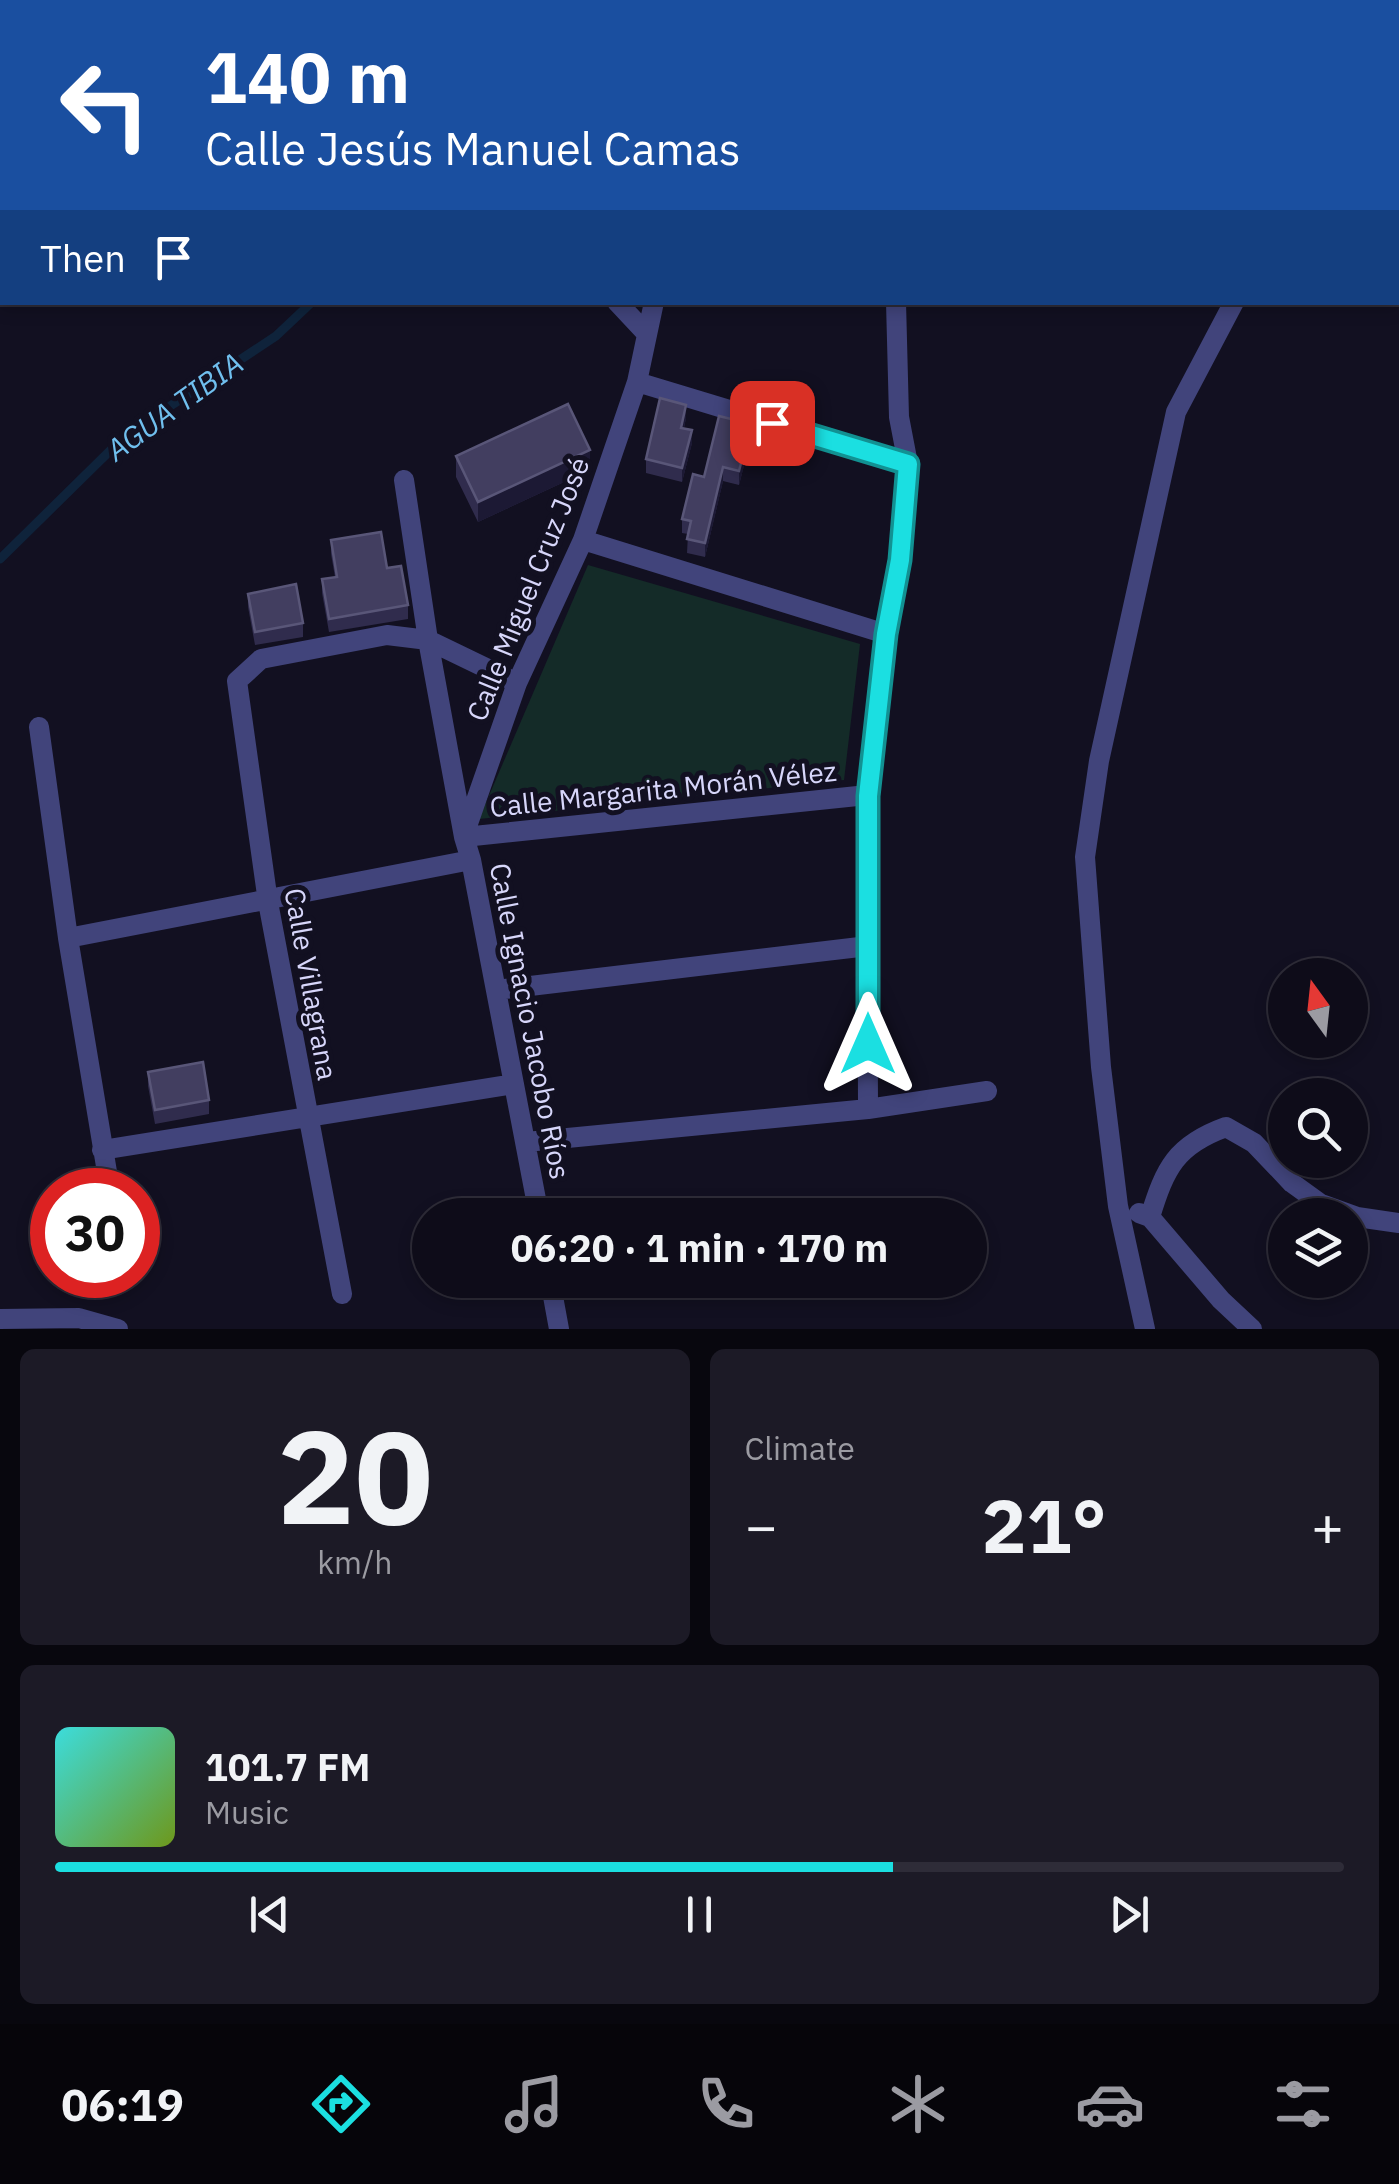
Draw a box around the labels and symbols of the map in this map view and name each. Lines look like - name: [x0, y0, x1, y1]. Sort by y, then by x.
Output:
- water label: AGUA TIBIA: [97, 343, 251, 469]
- pin: [730, 381, 815, 466]
- street label: Calle Miguel Cruz José: [458, 451, 597, 726]
- street label: Calle Margarita Morán Vélez: [488, 752, 838, 825]
- street label: Calle Ignacio Jacobo Ríos: [482, 860, 579, 1182]
- street label: Calle Villagrana: [276, 885, 347, 1083]
- north arrow: [1268, 958, 1368, 1058]
- position arrow: [816, 992, 920, 1096]
- speed limit sign: 30: [30, 1168, 160, 1298]

